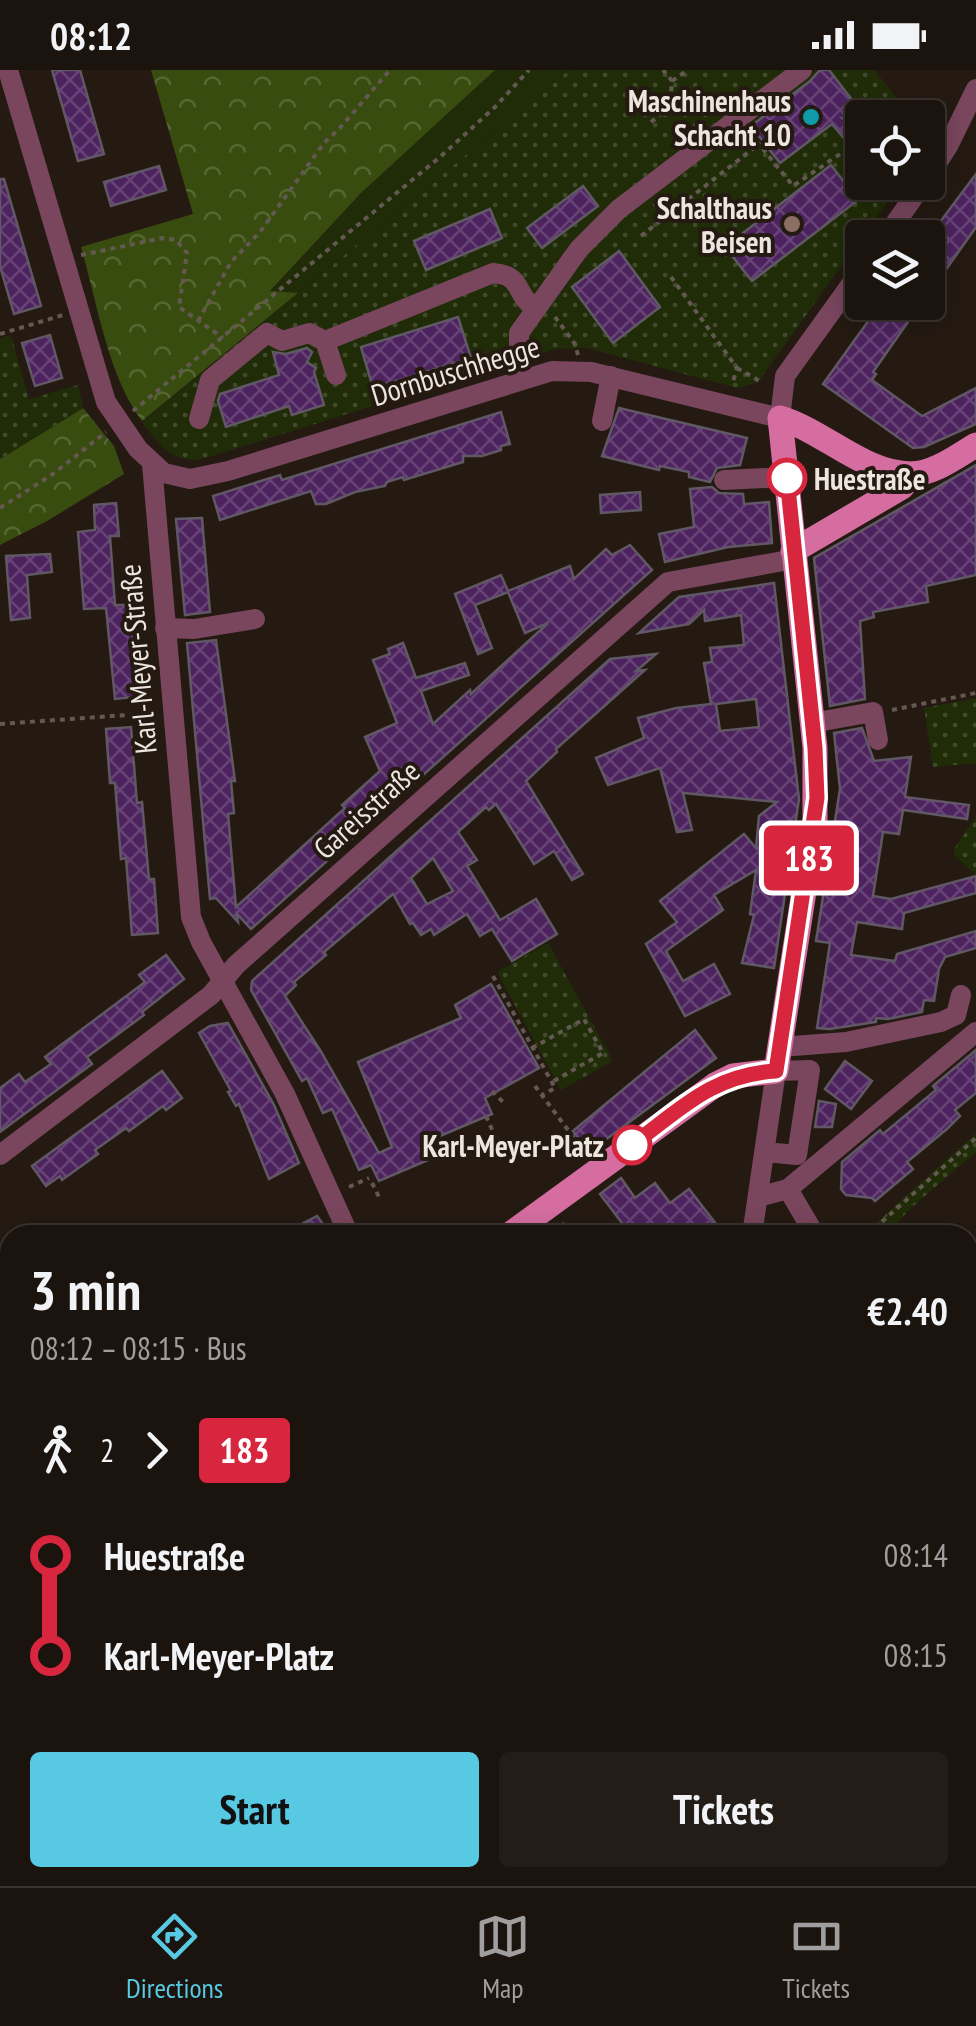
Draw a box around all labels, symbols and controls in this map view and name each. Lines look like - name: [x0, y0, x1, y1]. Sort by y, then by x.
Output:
- text: 08:12: [50, 11, 132, 60]
- place label: Maschinenhaus Schacht 10: [628, 81, 791, 154]
- map controls: [845, 100, 945, 320]
- button: locate: [845, 100, 945, 200]
- marker: Maschinenhaus Schacht 10: [800, 106, 822, 128]
- place label: Schalthaus Beisen: [657, 188, 772, 261]
- marker: Schalthaus Beisen: [781, 213, 803, 235]
- button: layers: [845, 220, 945, 320]
- street label: Dornbuschhegge: [366, 326, 544, 414]
- marker: Huestraße: [768, 459, 806, 497]
- place label: Huestraße: [814, 459, 926, 498]
- street label: Karl-Meyer-Straße: [109, 563, 165, 755]
- street label: Gareisstraße: [305, 751, 427, 867]
- line badge: 183: [752, 826, 866, 890]
- text: 183: [784, 835, 834, 881]
- place label: Karl-Meyer-Platz: [422, 1126, 604, 1165]
- marker: Karl-Meyer-Platz: [613, 1126, 651, 1164]
- text: 3 min: [30, 1254, 141, 1325]
- text: €2.40: [867, 1286, 948, 1335]
- text: 08:12 – 08:15 · Bus: [30, 1327, 247, 1369]
- icon: walk: [30, 1423, 85, 1478]
- icon: forward: [129, 1423, 184, 1478]
- text: 183: [219, 1427, 270, 1473]
- text: 2: [100, 1429, 114, 1471]
- text: Huestraße: [104, 1531, 245, 1580]
- text: 08:14: [884, 1534, 948, 1576]
- text: Karl-Meyer-Platz: [104, 1631, 334, 1680]
- text: 08:15: [884, 1634, 948, 1676]
- button: Start: [30, 1752, 479, 1867]
- button: Tickets: [499, 1752, 948, 1867]
- tab: Directions: [126, 1909, 223, 2006]
- tab: Map: [475, 1909, 530, 2006]
- tab: Tickets: [782, 1909, 850, 2006]

